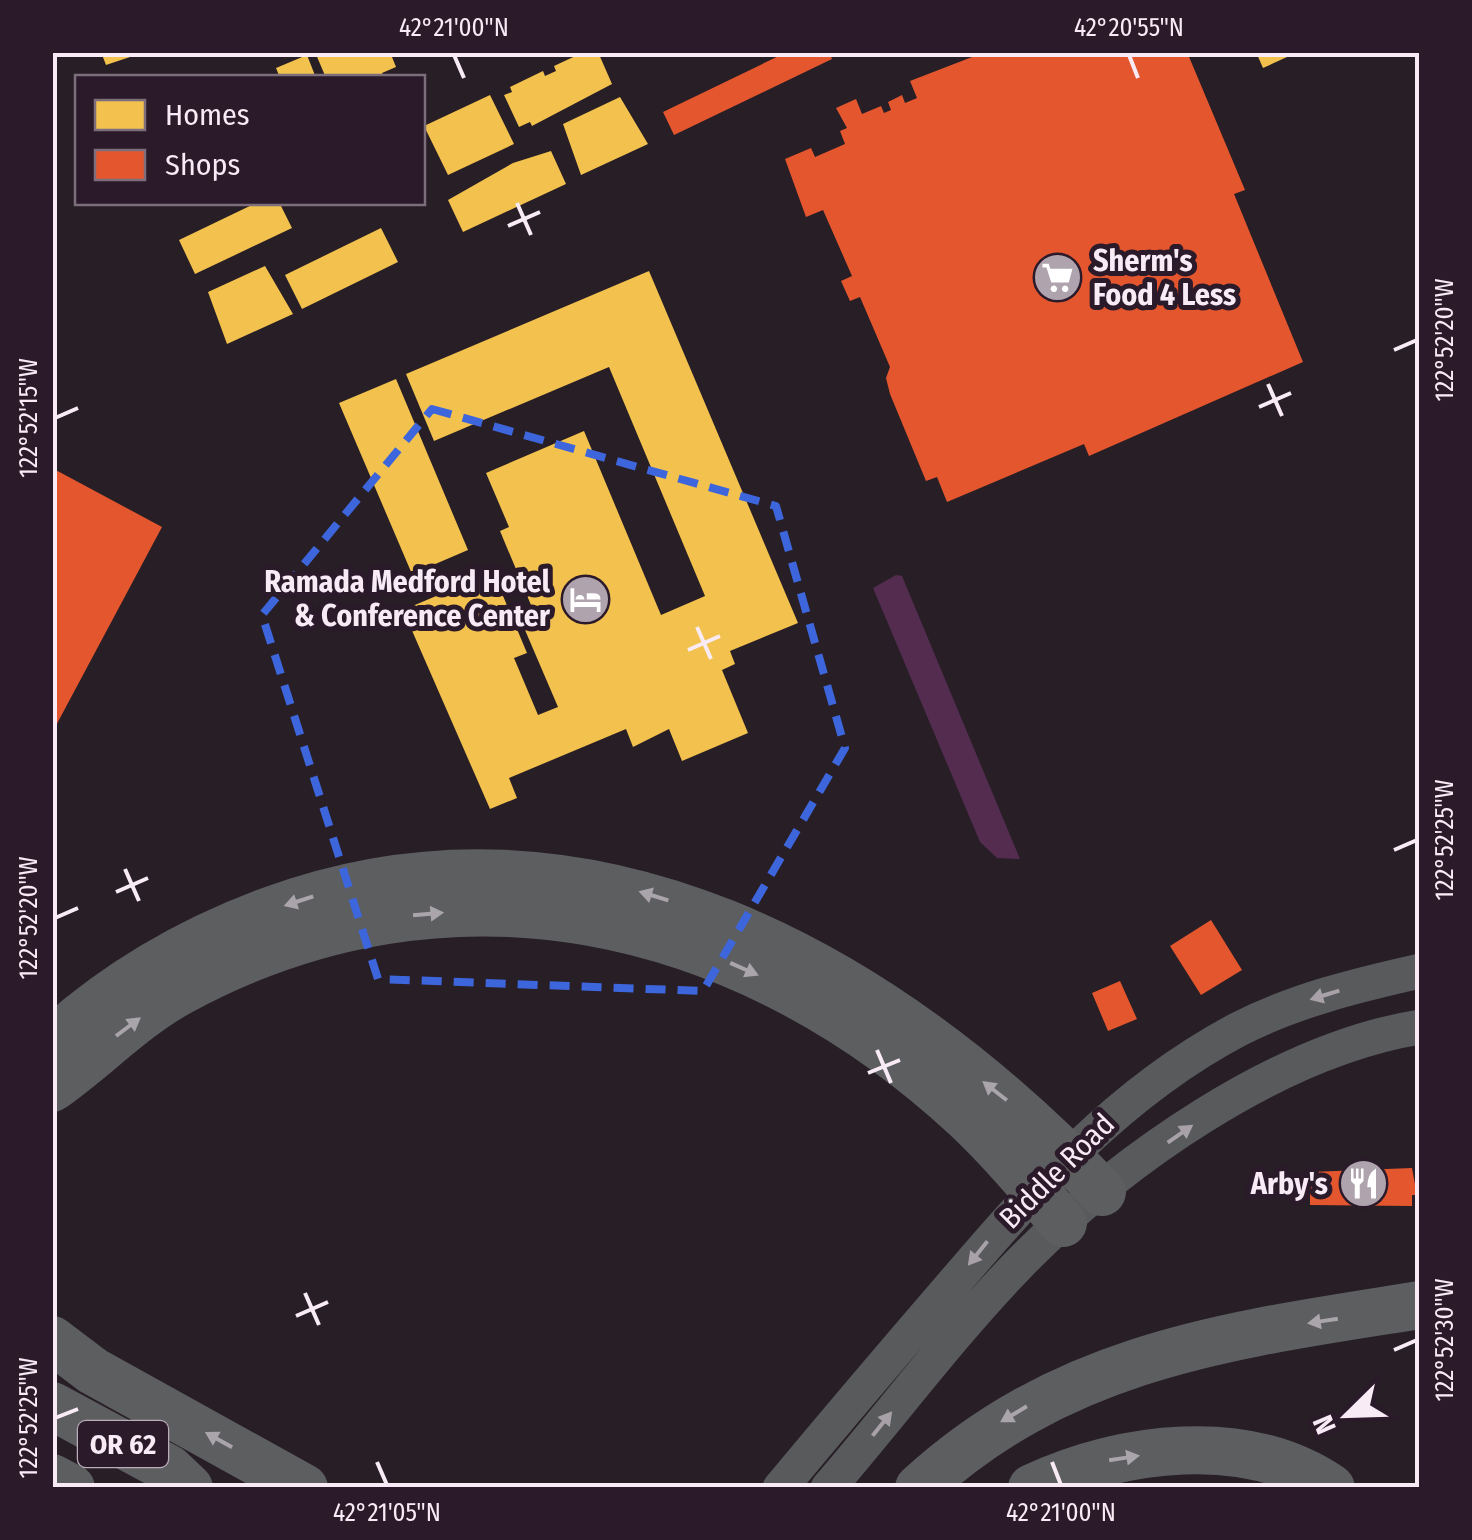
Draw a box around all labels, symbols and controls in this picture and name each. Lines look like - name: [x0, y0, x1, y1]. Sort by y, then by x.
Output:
- text: 42°21'00"N: [399, 13, 509, 43]
- text: 42°20'55"N: [1074, 13, 1184, 43]
- legend: [75, 75, 425, 205]
- text: Homes: [165, 97, 250, 133]
- text: Shops: [165, 147, 240, 183]
- place label: Sherm's Food 4 Less: [1093, 243, 1236, 313]
- supermarket icon: Sherm's Food 4 Less: [1032, 252, 1084, 304]
- text: 122°52'20"W: [1430, 278, 1460, 401]
- text: 122°52'15"W: [14, 358, 44, 478]
- place label: Ramada Medford Hotel & Conference Center: [264, 564, 551, 634]
- hotel icon: Ramada Medford Hotel & Conference Center: [559, 573, 611, 625]
- text: 122°52'25"W: [1430, 779, 1460, 900]
- text: 122°52'20"W: [14, 856, 44, 979]
- one-way arrow: [638, 888, 669, 903]
- one-way arrow: [284, 894, 314, 909]
- one-way arrow: [413, 905, 445, 921]
- one-way arrow: [730, 961, 759, 978]
- one-way arrow: [1309, 988, 1340, 1003]
- one-way arrow: [115, 1017, 141, 1037]
- one-way arrow: [982, 1081, 1008, 1102]
- street label: Biddle Road: [992, 1106, 1122, 1236]
- one-way arrow: [1167, 1125, 1194, 1144]
- restaurant icon: Arby's: [1337, 1158, 1389, 1210]
- place label: Arby's: [1250, 1166, 1328, 1202]
- one-way arrow: [968, 1241, 989, 1266]
- text: 122°52'30"W: [1430, 1278, 1460, 1402]
- one-way arrow: [1307, 1313, 1338, 1329]
- text: 122°52'25"W: [14, 1357, 44, 1478]
- north arrow: [1297, 1365, 1397, 1465]
- one-way arrow: [1000, 1405, 1028, 1422]
- text: N: [1306, 1410, 1343, 1439]
- one-way arrow: [871, 1411, 892, 1437]
- road number: OR 62: [78, 1421, 168, 1467]
- one-way arrow: [204, 1432, 233, 1449]
- one-way arrow: [1109, 1449, 1140, 1465]
- text: 42°21'05"N: [333, 1498, 441, 1528]
- text: 42°21'00"N: [1006, 1498, 1116, 1528]

